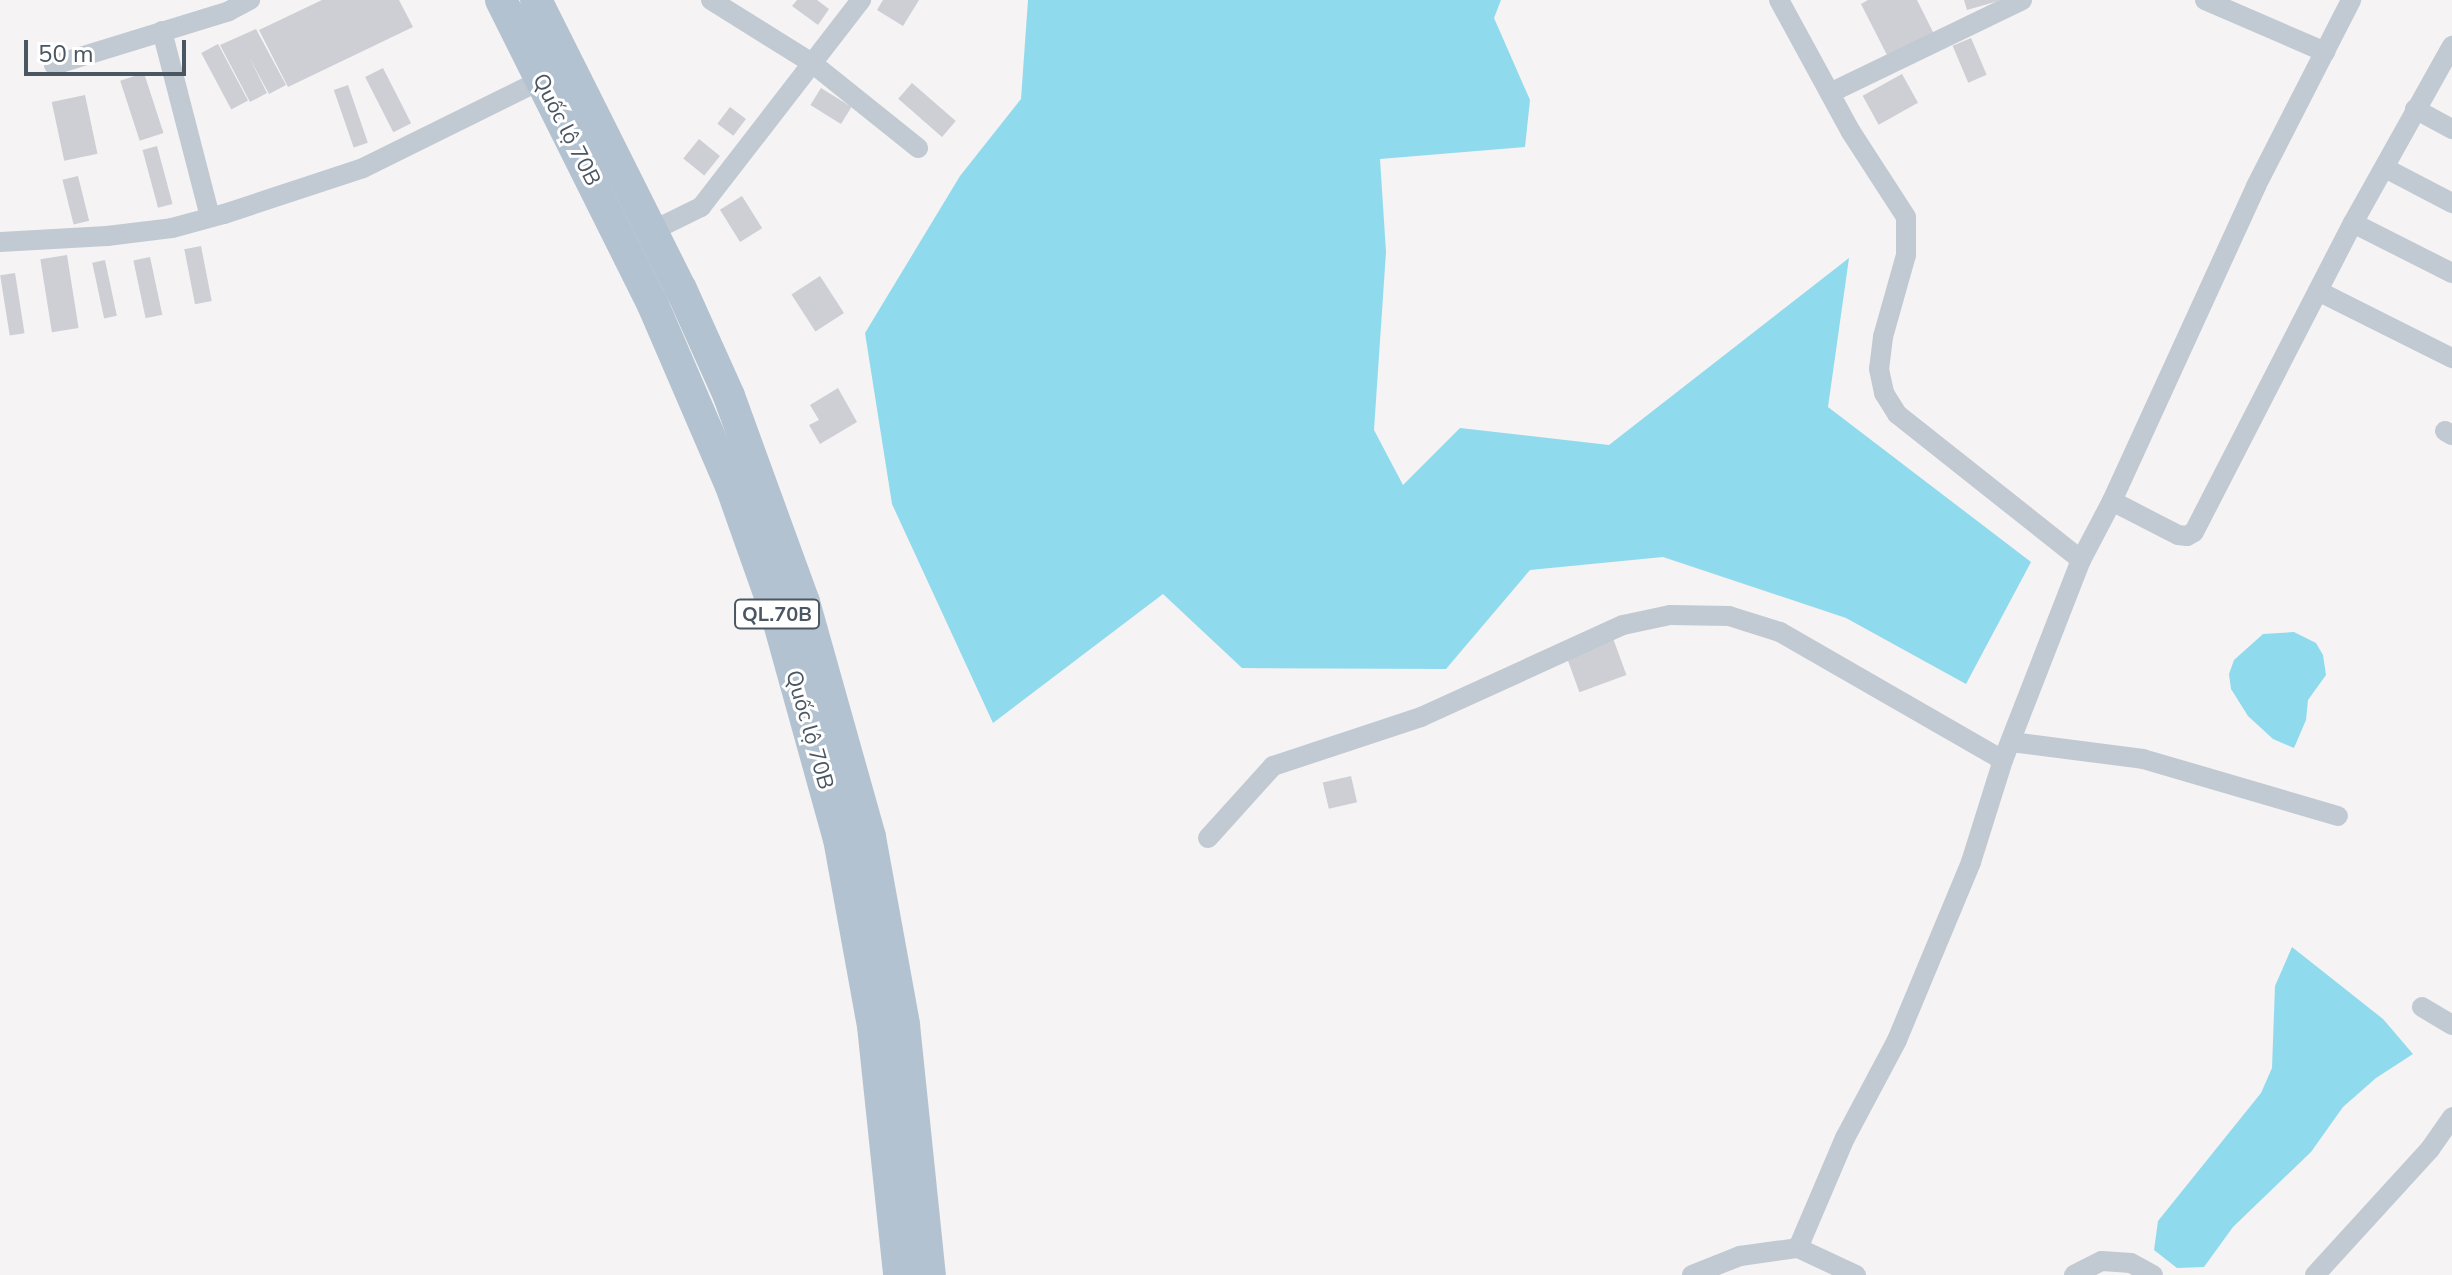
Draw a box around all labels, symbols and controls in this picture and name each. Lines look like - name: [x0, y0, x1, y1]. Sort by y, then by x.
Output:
- scale bar: [28, 24, 190, 74]
- text: 50 m: [38, 38, 94, 70]
- street label: Quốc lộ 70B: [526, 69, 606, 191]
- road number: QL.70B: [733, 598, 821, 630]
- street label: Quốc lộ 70B: [779, 667, 839, 793]

